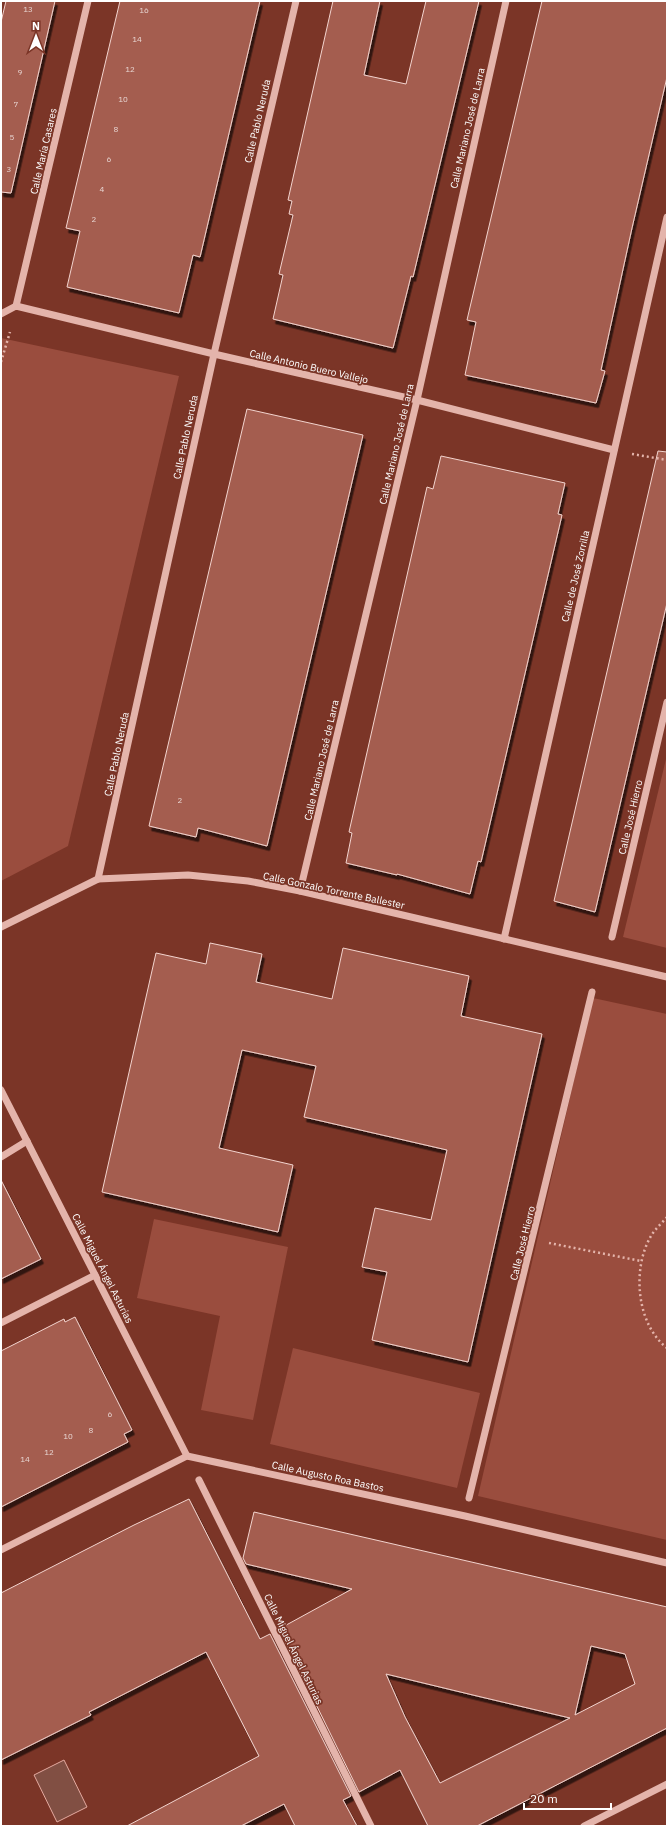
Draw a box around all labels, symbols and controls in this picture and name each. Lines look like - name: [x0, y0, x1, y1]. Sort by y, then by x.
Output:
- house number: 13: [23, 4, 33, 14]
- house number: 16: [139, 5, 149, 15]
- north arrow: [16, 16, 56, 56]
- text: N: [32, 19, 40, 33]
- house number: 14: [132, 34, 142, 44]
- house number: 12: [125, 64, 135, 74]
- street label: Calle Mariano José de Larra: [447, 66, 488, 190]
- house number: 9: [18, 67, 23, 77]
- street label: Calle Pablo Neruda: [242, 77, 274, 164]
- house number: 10: [118, 94, 128, 104]
- house number: 7: [14, 99, 19, 109]
- street label: Calle María Casares: [27, 107, 60, 195]
- house number: 8: [114, 124, 119, 134]
- house number: 5: [10, 132, 15, 142]
- house number: 6: [107, 154, 112, 164]
- house number: 3: [7, 164, 12, 174]
- house number: 4: [100, 184, 105, 194]
- house number: 2: [92, 214, 97, 224]
- street label: Calle Antonio Buero Vallejo: [248, 346, 370, 387]
- street label: Calle Mariano José de Larra: [376, 382, 417, 506]
- street label: Calle Pablo Neruda: [170, 393, 201, 480]
- street label: Calle de José Zorrilla: [559, 528, 593, 623]
- street label: Calle Mariano José de Larra: [301, 698, 342, 822]
- street label: Calle Pablo Neruda: [101, 710, 132, 797]
- street label: Calle José Hierro: [616, 778, 645, 856]
- house number: 2: [178, 795, 183, 805]
- street label: Calle Gonzalo Torrente Ballester: [262, 869, 406, 912]
- street label: Calle José Hierro: [507, 1204, 538, 1282]
- street label: Calle Miguel Ángel Asturias: [69, 1211, 136, 1325]
- house number: 6: [108, 1409, 113, 1419]
- house number: 8: [89, 1425, 94, 1435]
- house number: 10: [63, 1431, 73, 1441]
- house number: 12: [44, 1447, 54, 1457]
- house number: 14: [20, 1454, 30, 1464]
- street label: Calle Augusto Roa Bastos: [271, 1458, 385, 1495]
- street label: Calle Miguel Ángel Asturias: [261, 1592, 326, 1707]
- scale bar: [524, 1785, 611, 1811]
- text: 20 m: [530, 1791, 558, 1806]

